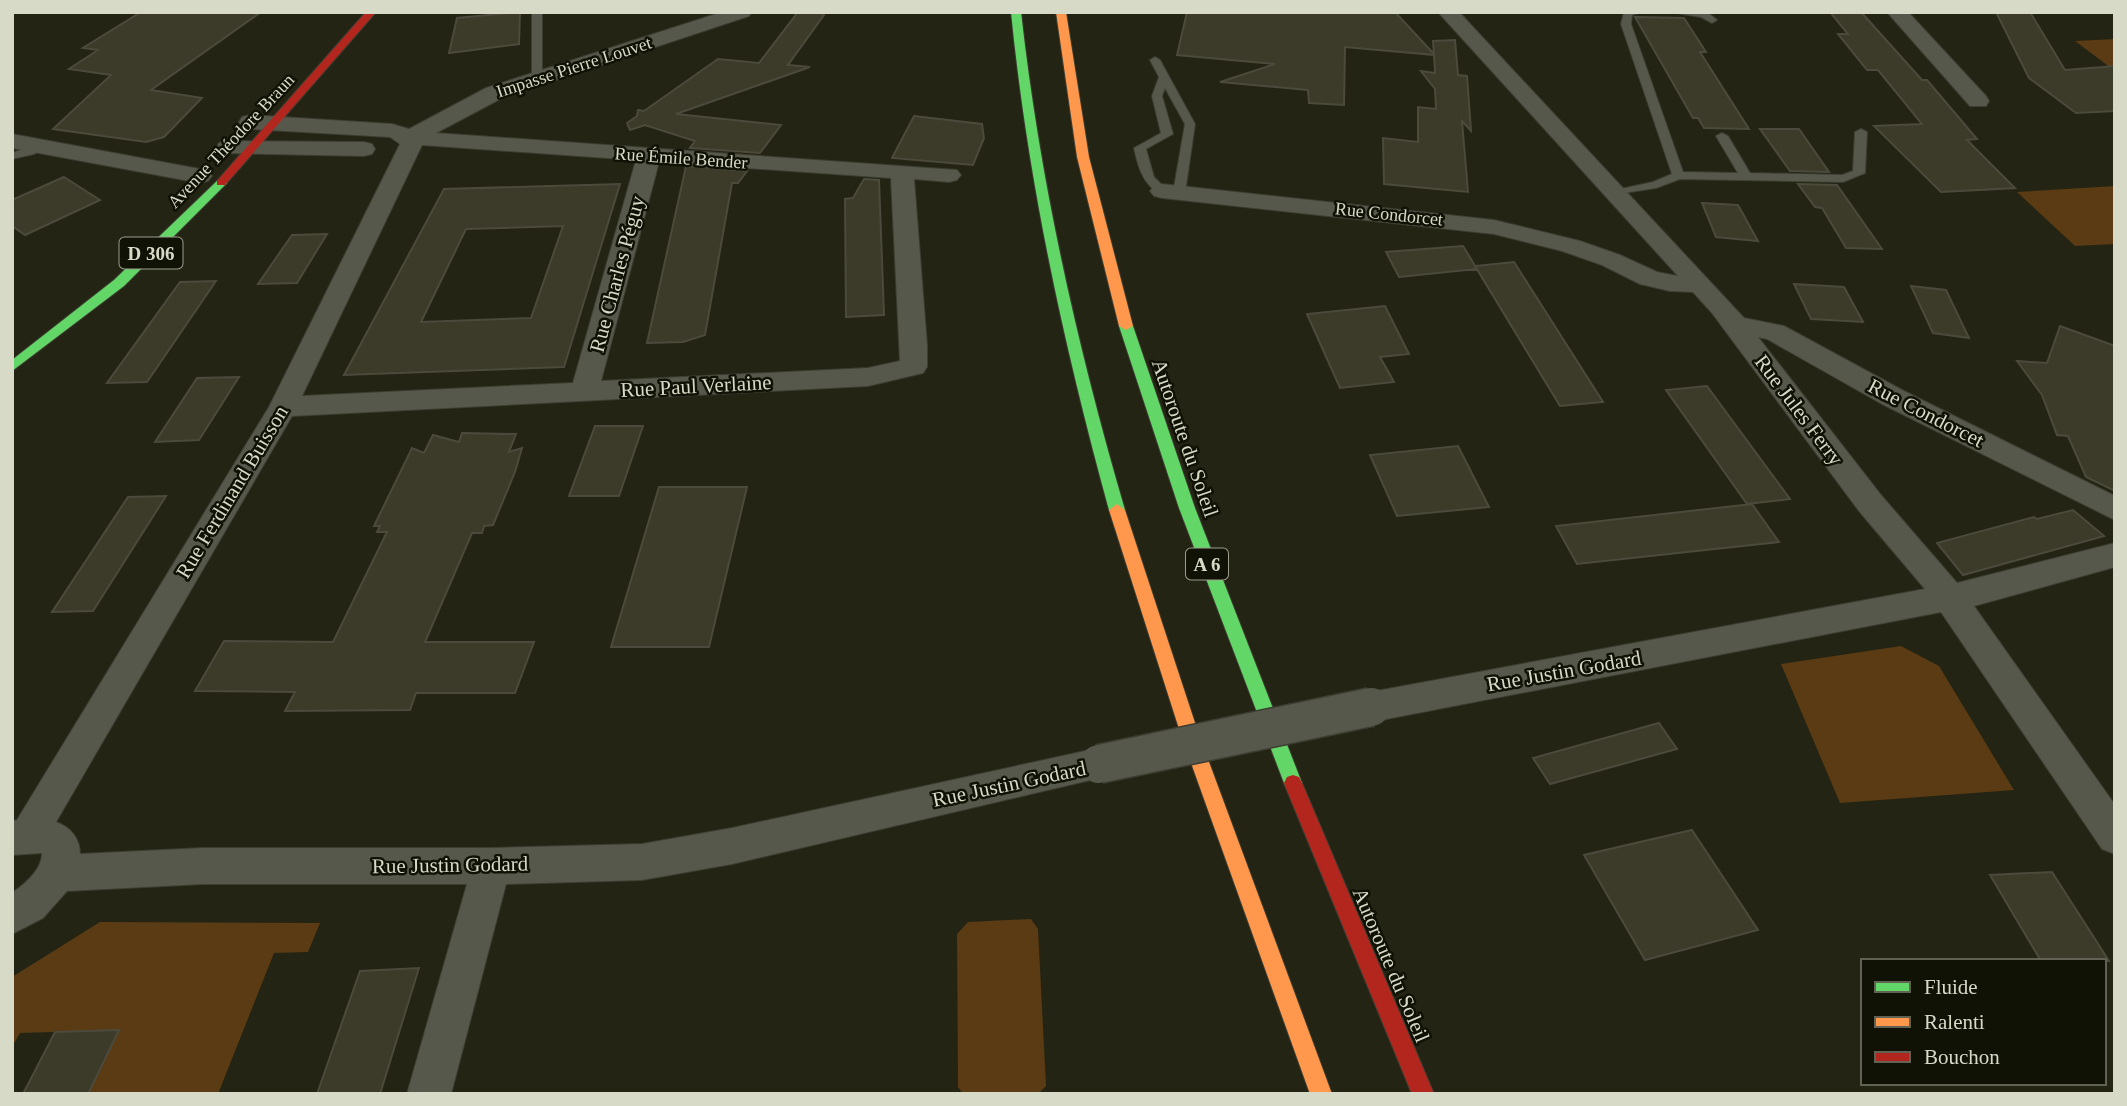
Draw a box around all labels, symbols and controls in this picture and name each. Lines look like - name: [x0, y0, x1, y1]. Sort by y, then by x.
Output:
- street label: Impasse Pierre Louvet: [494, 32, 654, 102]
- street label: Avenue Théodore Braun: [164, 70, 298, 212]
- street label: Rue Émile Bender: [614, 142, 748, 173]
- street label: Rue Charles Péguy: [585, 193, 650, 355]
- street label: Rue Condorcet: [1334, 198, 1444, 230]
- road number: D 306: [120, 238, 182, 268]
- street label: Rue Jules Ferry: [1750, 350, 1849, 470]
- street label: Autoroute du Soleil: [1147, 356, 1223, 520]
- street label: Rue Paul Verlaine: [620, 370, 772, 402]
- street label: Rue Condorcet: [1864, 374, 1988, 452]
- street label: Rue Ferdinand Buisson: [171, 401, 293, 583]
- road number: A 6: [1186, 548, 1228, 580]
- street label: Rue Justin Godard: [1485, 646, 1644, 696]
- street label: Rue Justin Godard: [930, 756, 1088, 812]
- street label: Rue Justin Godard: [372, 852, 529, 878]
- street label: Autoroute du Soleil: [1348, 884, 1434, 1046]
- legend: [1861, 959, 2106, 1085]
- text: Fluide: [1924, 975, 1978, 999]
- text: Ralenti: [1924, 1010, 1985, 1034]
- text: Bouchon: [1924, 1045, 2000, 1069]

